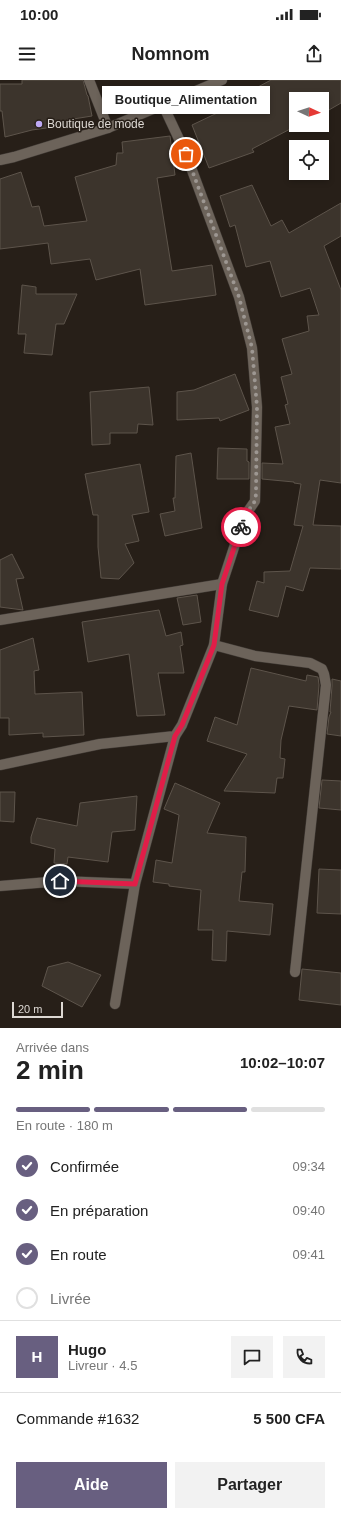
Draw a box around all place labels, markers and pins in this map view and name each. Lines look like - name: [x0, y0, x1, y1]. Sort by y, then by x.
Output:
- callout: Boutique_Alimentation: [102, 86, 270, 114]
- place label: Boutique de mode: [47, 117, 145, 131]
- marker: Boutique de mode: [34, 119, 44, 129]
- pin: [169, 137, 203, 171]
- pin: [43, 864, 77, 898]

